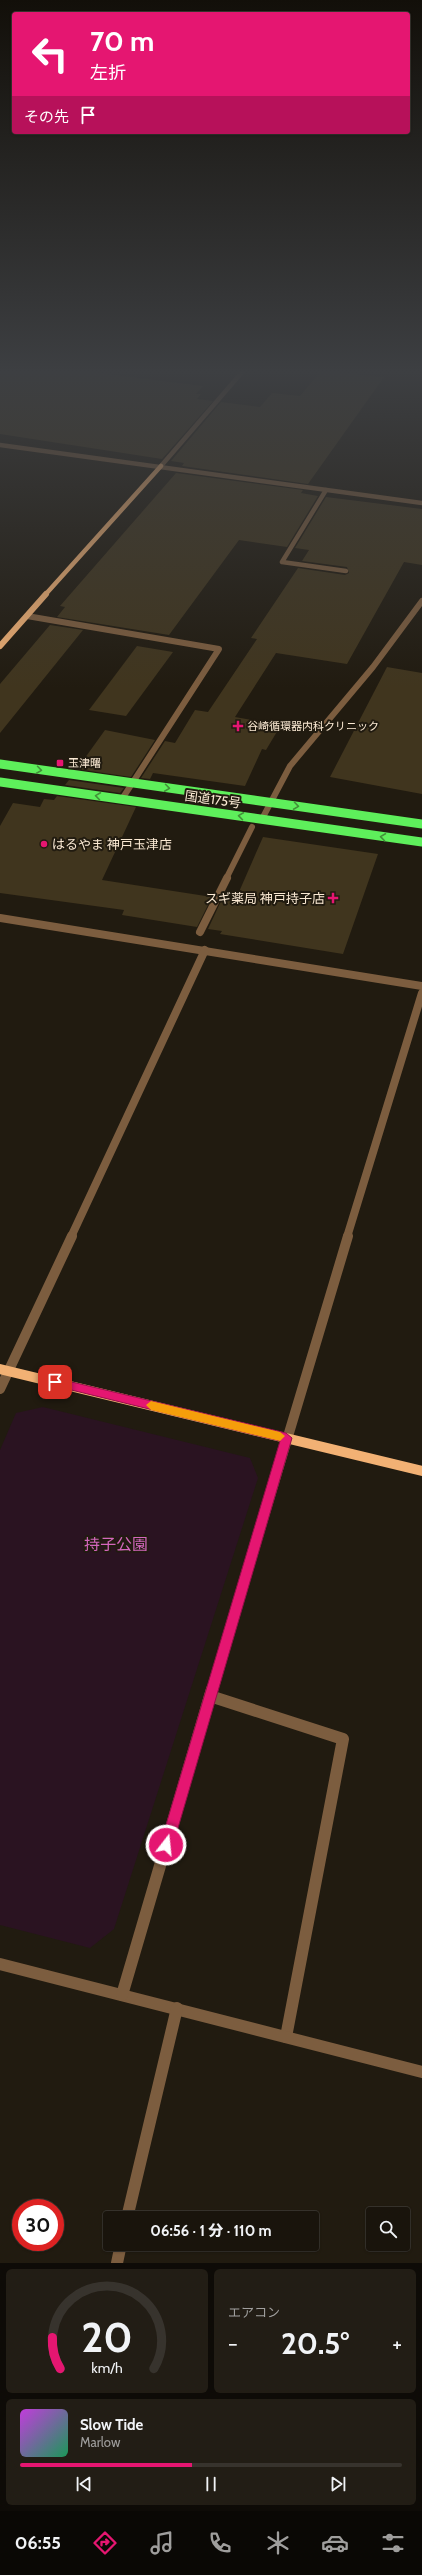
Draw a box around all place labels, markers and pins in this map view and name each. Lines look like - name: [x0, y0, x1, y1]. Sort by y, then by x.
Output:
- place label: 谷崎循環器内科クリニック: [247, 719, 379, 733]
- marker: 谷崎循環器内科クリニック: [232, 720, 244, 732]
- place label: 玉津曙: [68, 756, 101, 770]
- marker: 玉津曙: [55, 758, 65, 768]
- place label: はるやま 神戸玉津店: [52, 836, 172, 852]
- marker: はるやま 神戸玉津店: [39, 839, 49, 849]
- place label: スギ薬局 神戸持子店: [205, 890, 325, 906]
- marker: スギ薬局 神戸持子店: [328, 893, 338, 903]
- pin: [38, 1365, 72, 1399]

